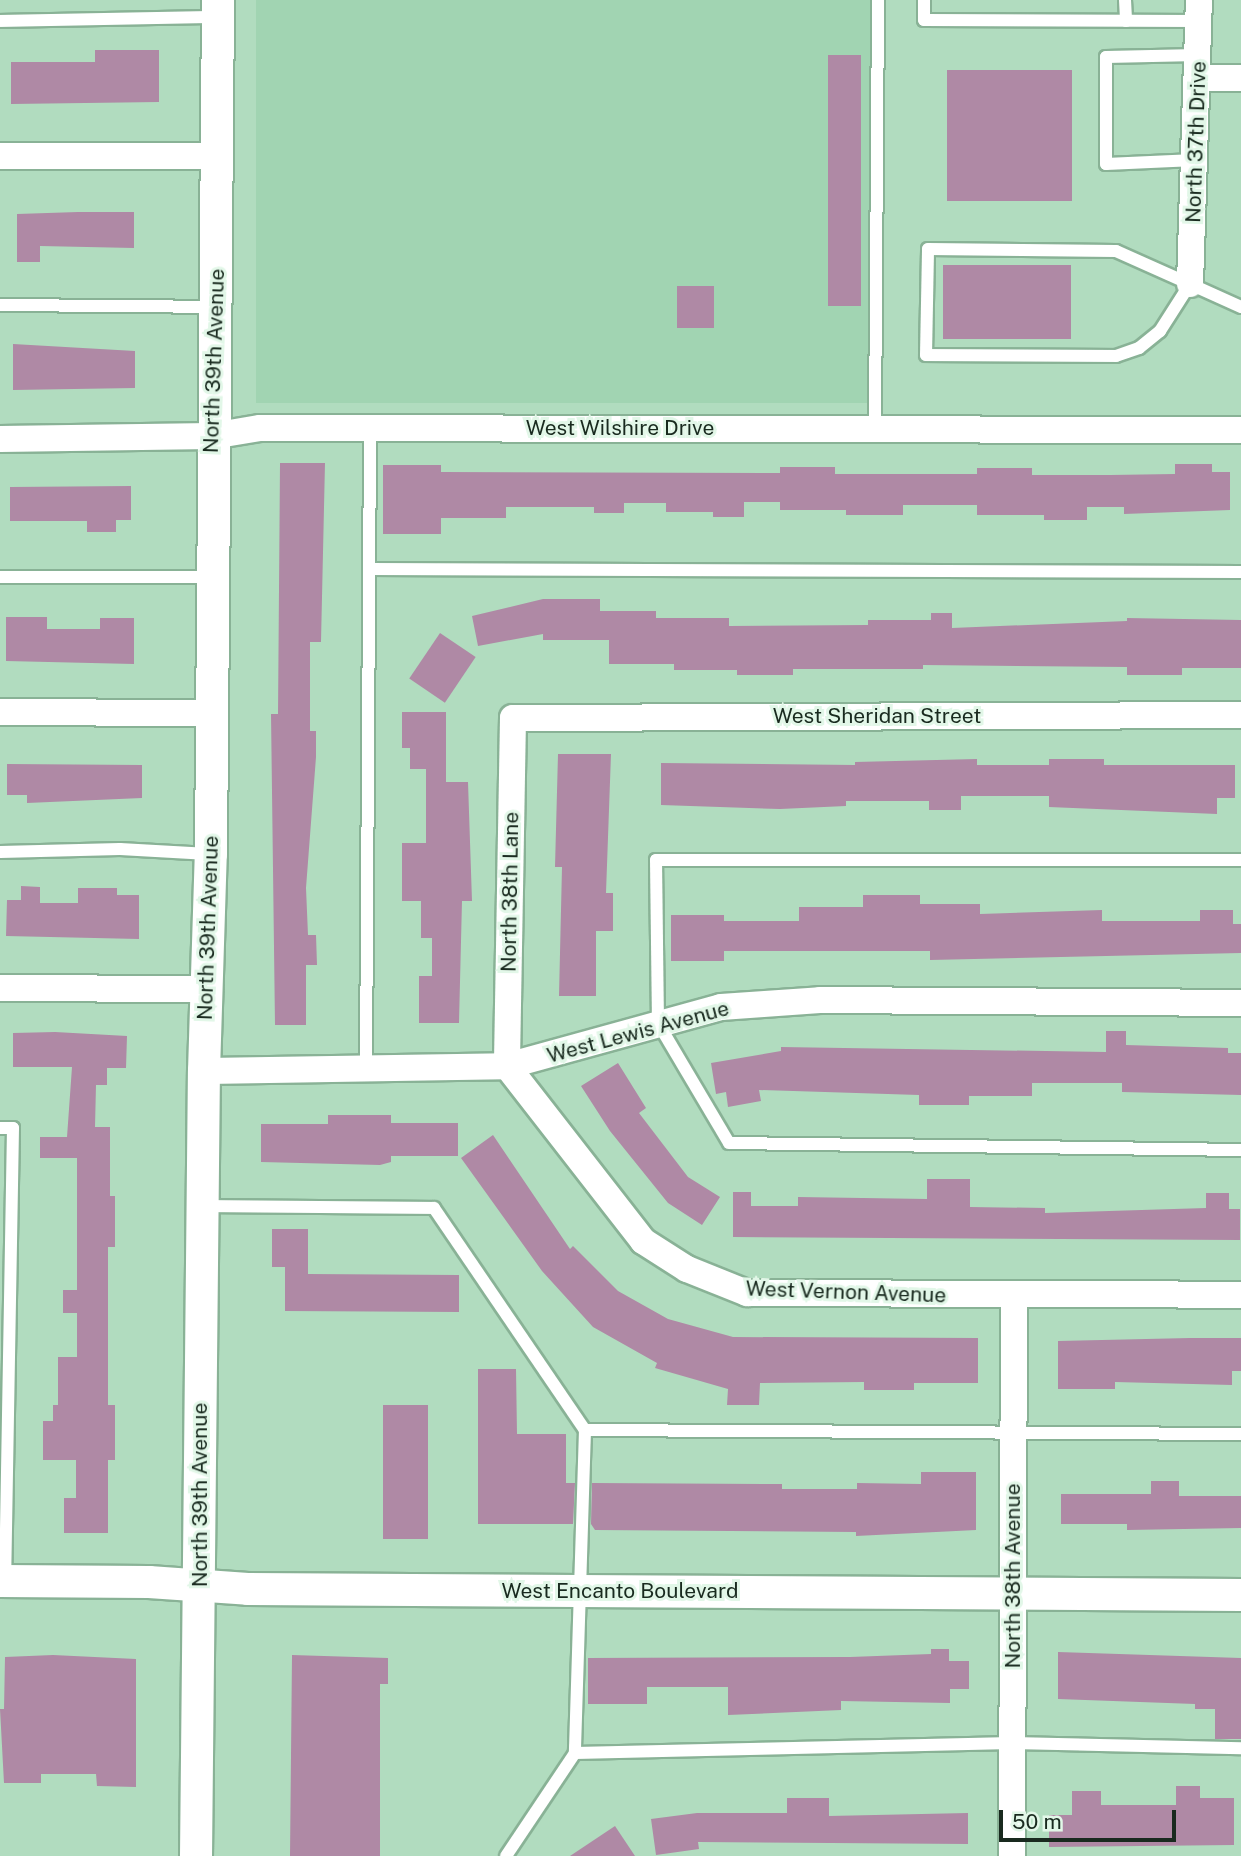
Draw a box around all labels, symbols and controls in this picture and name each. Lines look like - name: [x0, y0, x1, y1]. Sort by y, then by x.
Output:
- street label: North 37th Drive: [1181, 61, 1211, 223]
- street label: North 39th Avenue: [198, 268, 230, 454]
- street label: West Wilshire Drive: [525, 415, 715, 441]
- street label: West Sheridan Street: [773, 703, 981, 729]
- street label: North 38th Lane: [496, 812, 524, 972]
- street label: North 39th Avenue: [192, 835, 224, 1021]
- street label: West Lewis Avenue: [544, 996, 732, 1068]
- street label: West Vernon Avenue: [745, 1276, 947, 1308]
- street label: North 39th Avenue: [187, 1403, 213, 1587]
- street label: North 38th Avenue: [1000, 1483, 1026, 1669]
- street label: West Encanto Boulevard: [501, 1578, 739, 1604]
- scale bar: [1003, 1797, 1180, 1841]
- text: 50 m: [1012, 1809, 1062, 1834]

